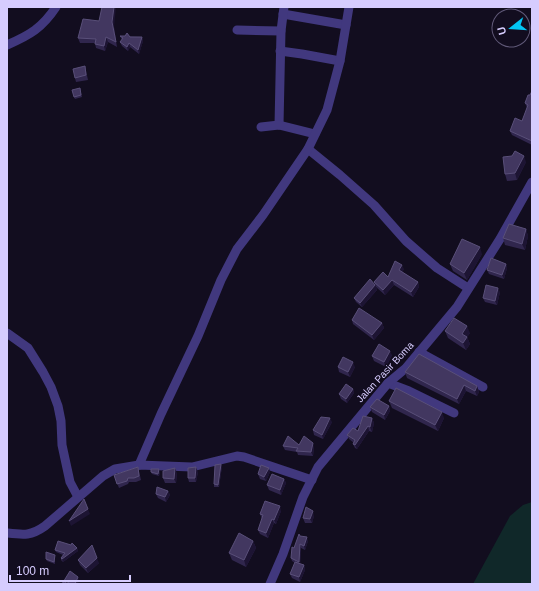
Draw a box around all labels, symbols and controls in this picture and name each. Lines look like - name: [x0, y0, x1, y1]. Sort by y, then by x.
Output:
- north arrow: [491, 8, 531, 48]
- text: U: [495, 25, 508, 36]
- street label: Jalan Pasir Boma: [354, 339, 416, 404]
- scale bar: [10, 557, 130, 583]
- text: 100 m: [16, 564, 49, 578]

